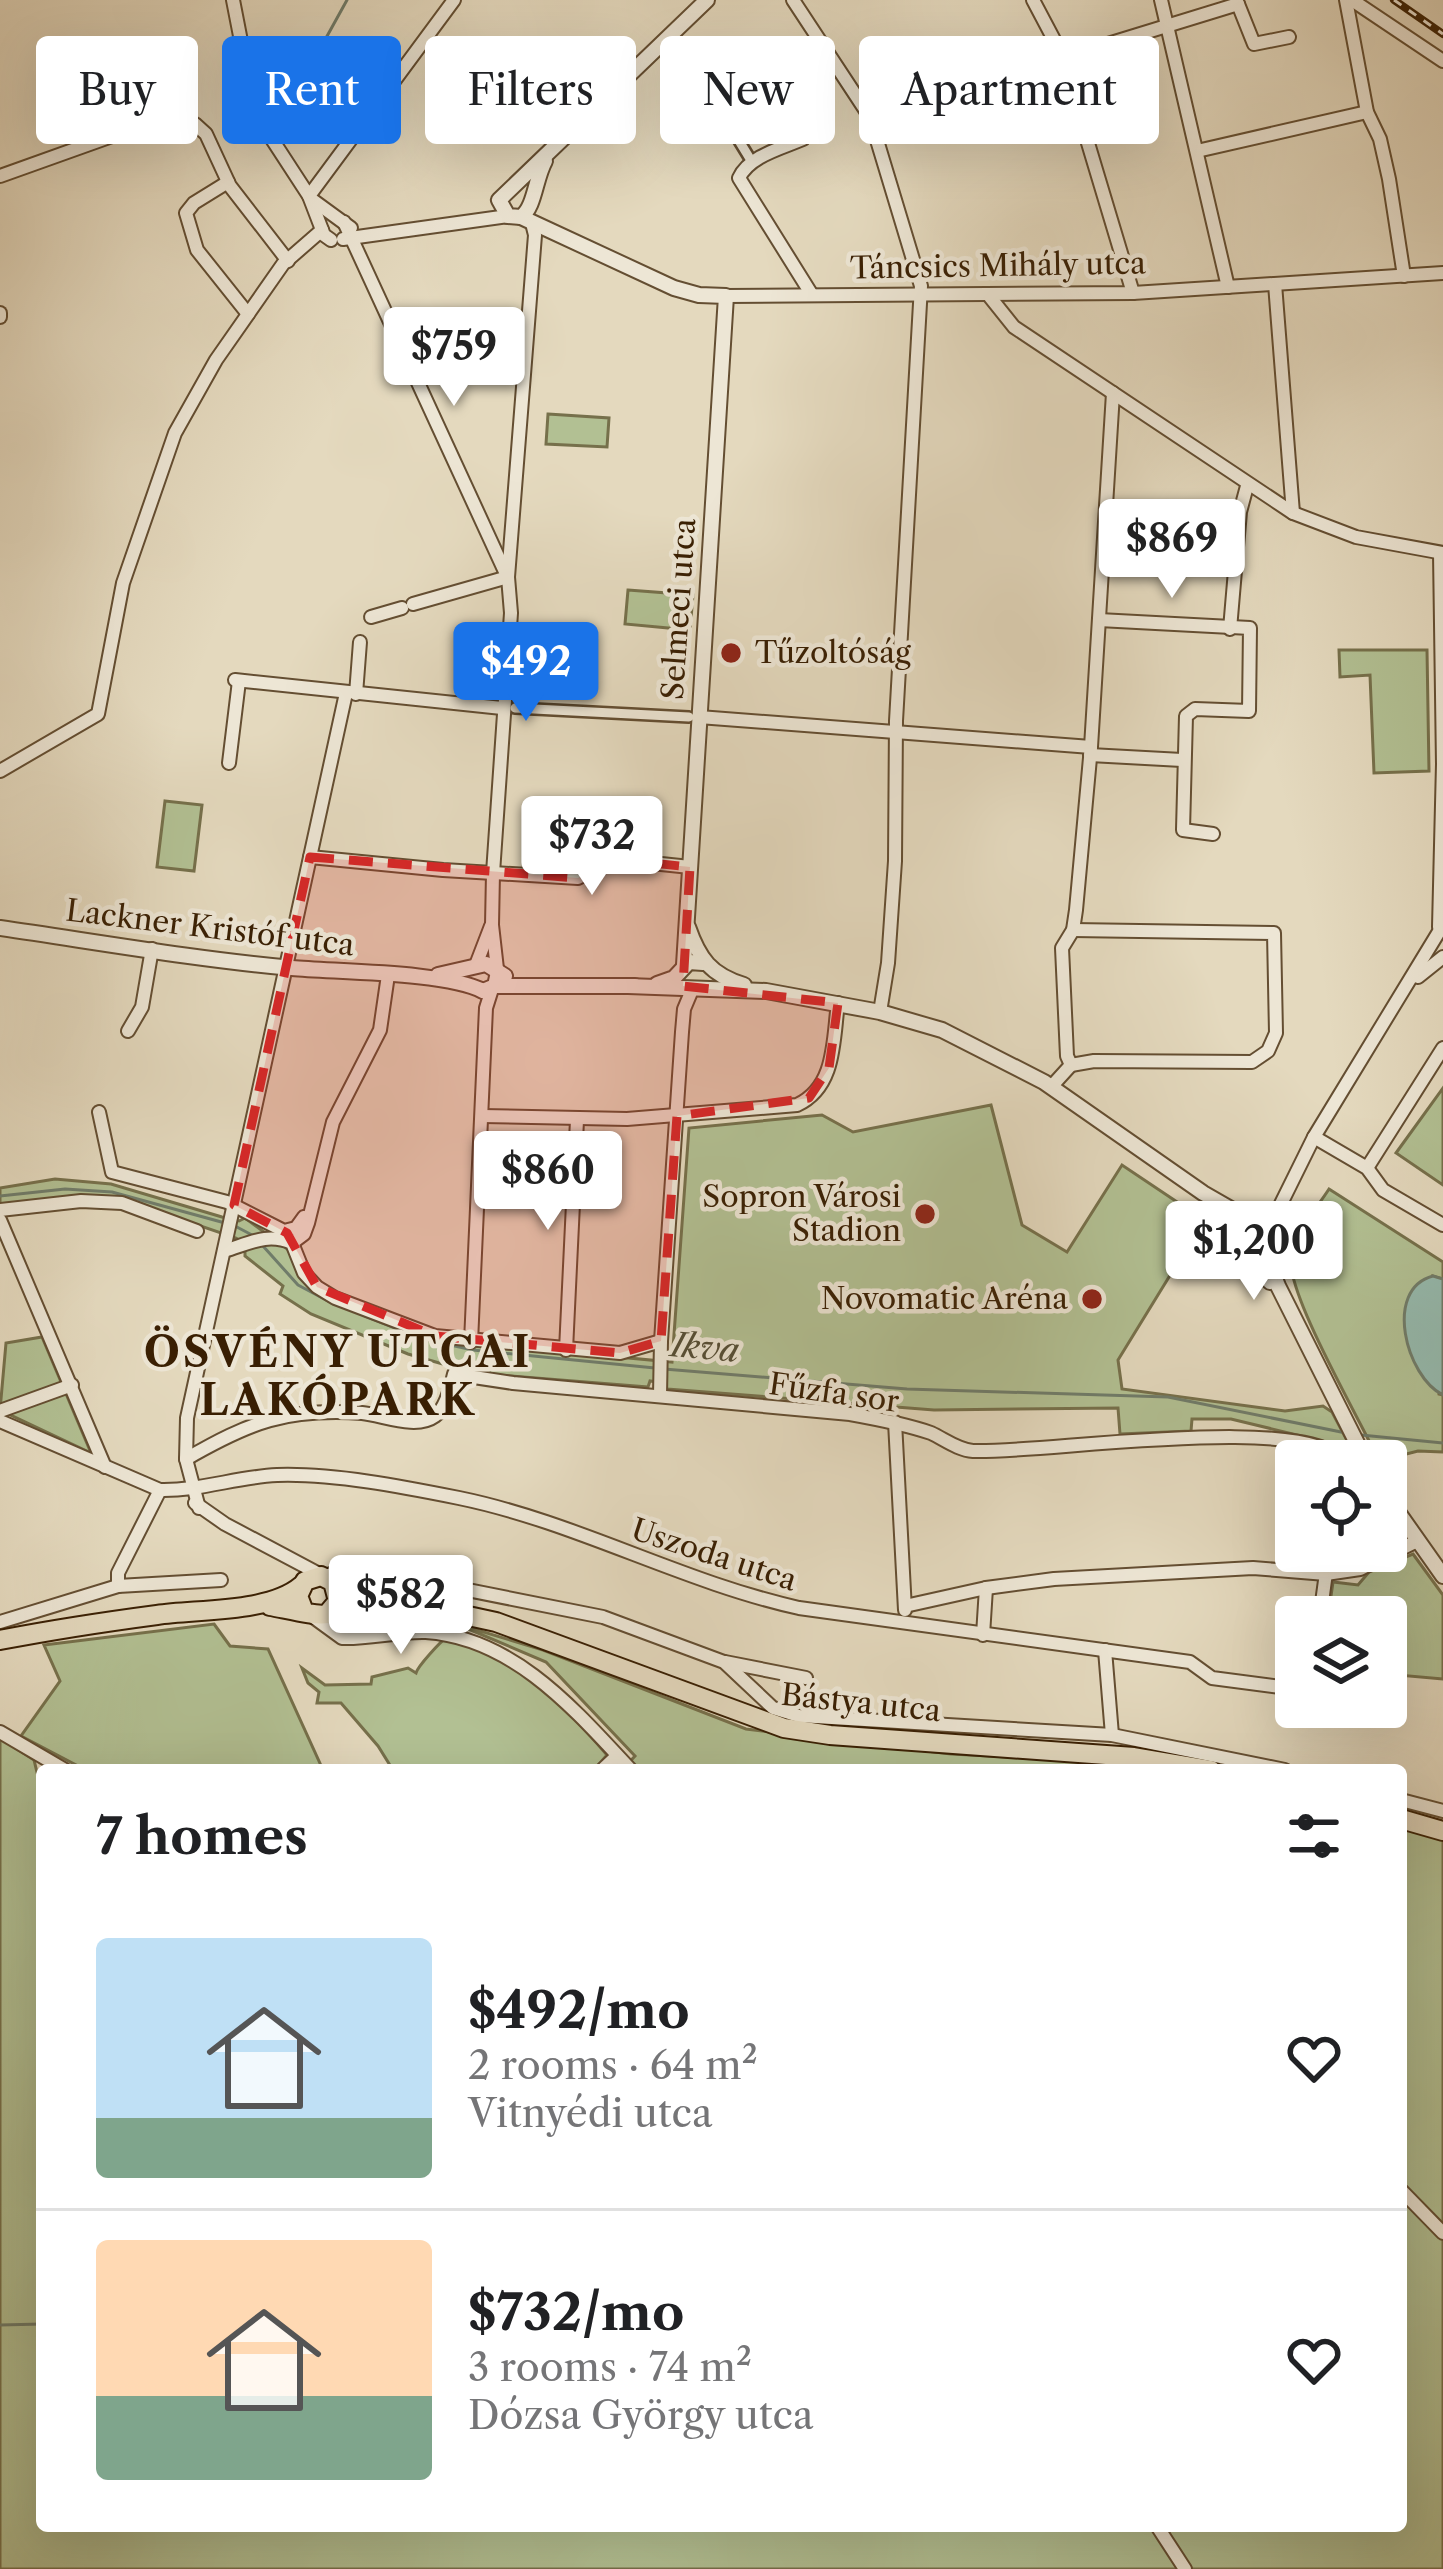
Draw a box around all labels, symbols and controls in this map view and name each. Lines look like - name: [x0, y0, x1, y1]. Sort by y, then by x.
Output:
- chip: Buy: [36, 36, 198, 144]
- chip: Rent: [222, 36, 401, 144]
- chip: Filters: [425, 36, 636, 144]
- chip: New: [660, 36, 835, 144]
- chip: Apartment: [859, 36, 1159, 144]
- street label: Táncsics Mihály utca: [850, 244, 1146, 287]
- pin: $759: [383, 307, 525, 409]
- text: $759: [411, 322, 497, 370]
- pin: $869: [1101, 499, 1243, 601]
- text: $869: [1126, 514, 1218, 562]
- street label: Selmeci utca: [654, 517, 703, 701]
- pin: $492: [455, 622, 597, 724]
- place label: Tűzoltóság: [755, 634, 911, 671]
- text: $492: [480, 637, 572, 685]
- marker: Tűzoltóság: [718, 640, 744, 666]
- pin: $732: [521, 796, 663, 898]
- text: $732: [548, 811, 636, 859]
- street label: Lackner Kristóf utca: [64, 891, 357, 964]
- pin: $860: [477, 1131, 619, 1233]
- text: $860: [501, 1146, 595, 1194]
- place label: Sopron Városi Stadion: [702, 1178, 901, 1249]
- marker: Sopron Városi Stadion: [912, 1201, 938, 1227]
- pin: $1,200: [1156, 1201, 1352, 1303]
- text: $1,200: [1193, 1216, 1315, 1264]
- place label: Novomatic Aréna: [821, 1280, 1068, 1317]
- marker: Novomatic Aréna: [1079, 1286, 1105, 1312]
- water label: Ikva: [666, 1324, 741, 1371]
- district label: ÖSVÉNY UTCAI LAKÓPARK: [144, 1325, 532, 1426]
- street label: Fűzfa sor: [767, 1365, 902, 1420]
- map controls: [1275, 1440, 1407, 1728]
- button: locate: [1275, 1440, 1407, 1572]
- street label: Uszoda utca: [627, 1510, 802, 1599]
- pin: $582: [330, 1555, 472, 1657]
- text: $582: [356, 1570, 446, 1618]
- button: layers: [1275, 1596, 1407, 1728]
- street label: Bástya utca: [779, 1676, 943, 1729]
- icon: filters: [1281, 1803, 1347, 1869]
- text: 7 homes: [96, 1805, 308, 1867]
- text: $492/mo: [468, 1979, 690, 2041]
- icon: home: [192, 1986, 336, 2130]
- icon: heart: [1281, 2025, 1347, 2091]
- text: 2 rooms · 64 m²: [468, 2041, 758, 2089]
- text: Vitnyédi utca: [468, 2089, 713, 2137]
- text: $732/mo: [468, 2281, 684, 2343]
- icon: home: [192, 2288, 336, 2432]
- icon: heart: [1281, 2327, 1347, 2393]
- text: 3 rooms · 74 m²: [468, 2343, 752, 2391]
- text: Dózsa György utca: [468, 2391, 814, 2439]

